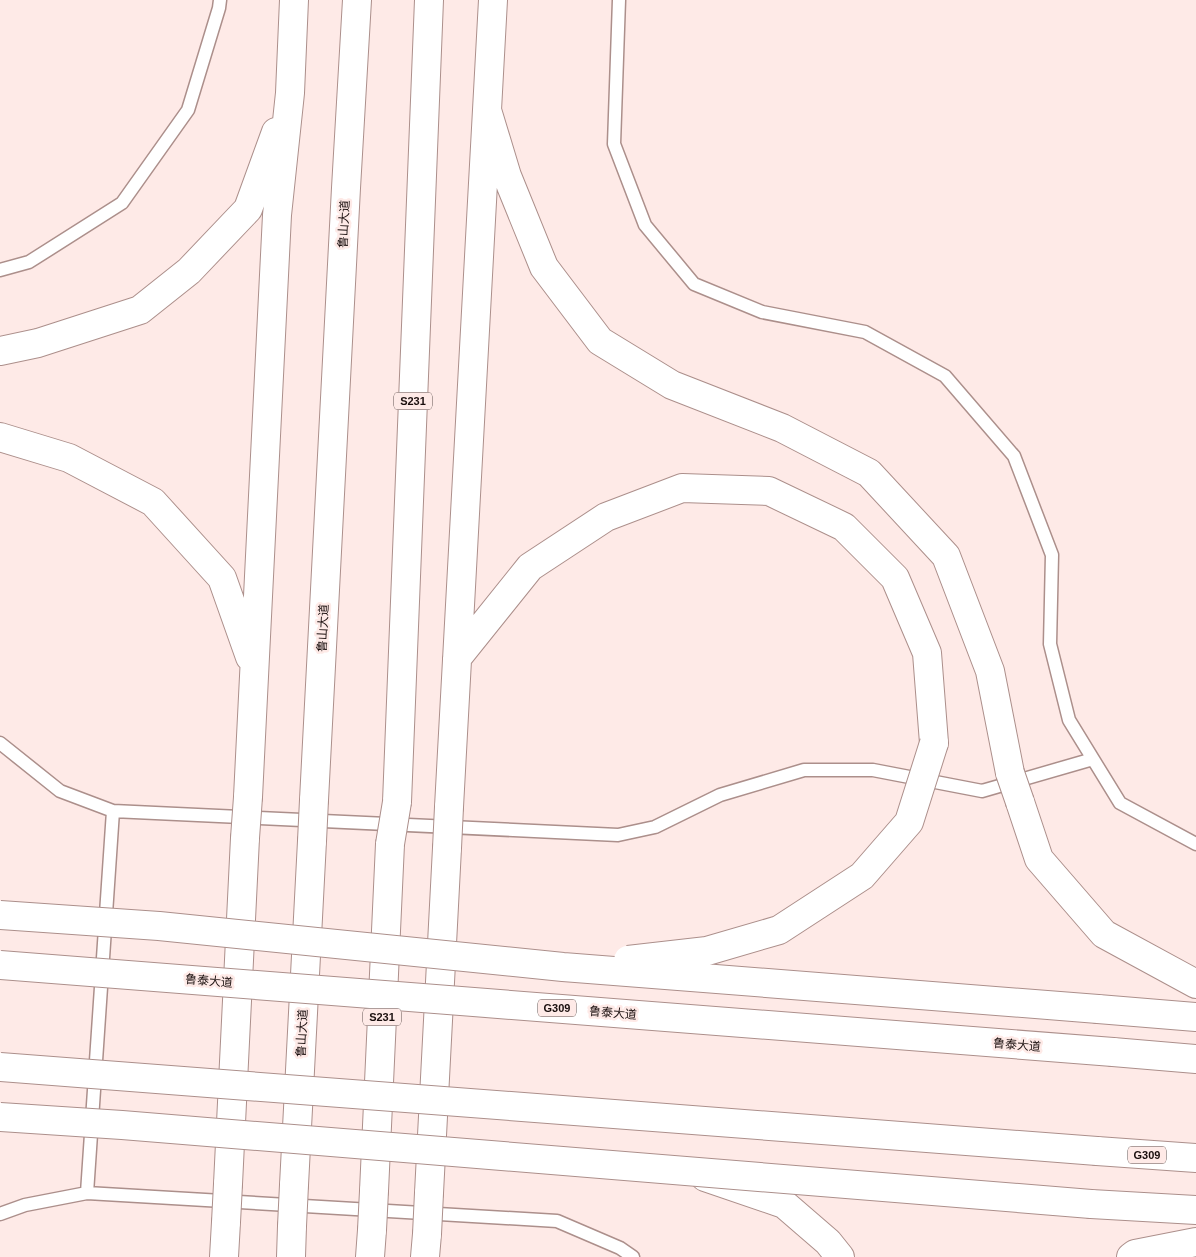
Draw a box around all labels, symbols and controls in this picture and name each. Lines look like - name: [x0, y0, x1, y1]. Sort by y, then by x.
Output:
- street label: 鲁山大道: [336, 200, 352, 248]
- road number: S231: [394, 392, 432, 410]
- street label: 鲁山大道: [315, 604, 331, 652]
- street label: 鲁泰大道: [184, 972, 234, 990]
- road number: G309: [538, 1000, 576, 1016]
- street label: 鲁泰大道: [588, 1004, 638, 1022]
- street label: 鲁山大道: [294, 1009, 310, 1057]
- road number: S231: [363, 1009, 401, 1026]
- street label: 鲁泰大道: [992, 1036, 1042, 1054]
- road number: G309: [1128, 1146, 1166, 1164]

